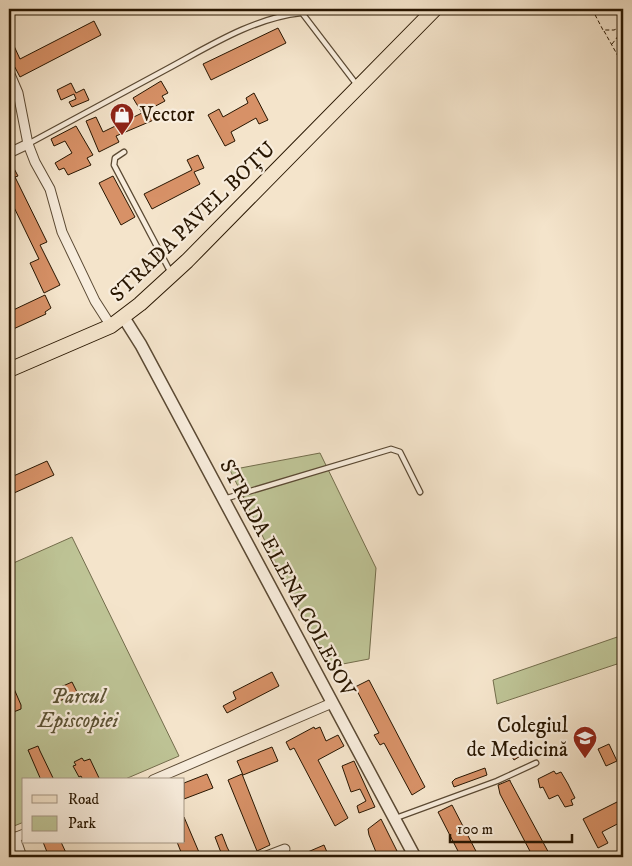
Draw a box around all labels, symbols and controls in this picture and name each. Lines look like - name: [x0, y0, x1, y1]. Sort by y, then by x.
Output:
- shop icon: Vector: [109, 102, 135, 136]
- place label: Vector: [139, 102, 195, 128]
- street label: STRADA PAVEL BOȚU: [105, 136, 281, 308]
- street label: STRADA ELENA COLESOV: [213, 455, 361, 702]
- park label: Parcul Episcopiei: [37, 684, 119, 734]
- place label: Colegiul de Medicină: [466, 713, 569, 763]
- school or university icon: Colegiul de Medicină: [572, 725, 598, 759]
- legend: [22, 778, 185, 844]
- text: Road: [68, 790, 100, 809]
- scale bar: [450, 811, 572, 843]
- text: Park: [68, 814, 97, 833]
- text: 100 m: [457, 820, 493, 839]

